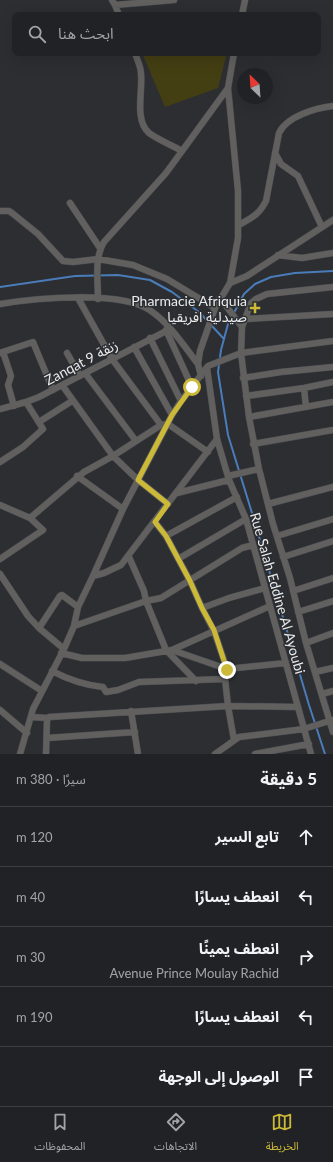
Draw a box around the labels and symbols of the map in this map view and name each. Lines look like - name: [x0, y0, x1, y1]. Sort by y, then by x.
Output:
- north arrow: [237, 68, 273, 104]
- place label: Pharmacie Afriquia صيدلية افريقيا: [131, 292, 247, 326]
- marker: Pharmacie Afriquia صيدلية افريقيا: [250, 303, 260, 313]
- street label: Zanqat 9 زنقة: [42, 336, 121, 389]
- route start: [183, 378, 201, 396]
- street label: Rue Salah Eddine Al Ayoubi: [247, 510, 309, 676]
- route end: [218, 661, 236, 679]

